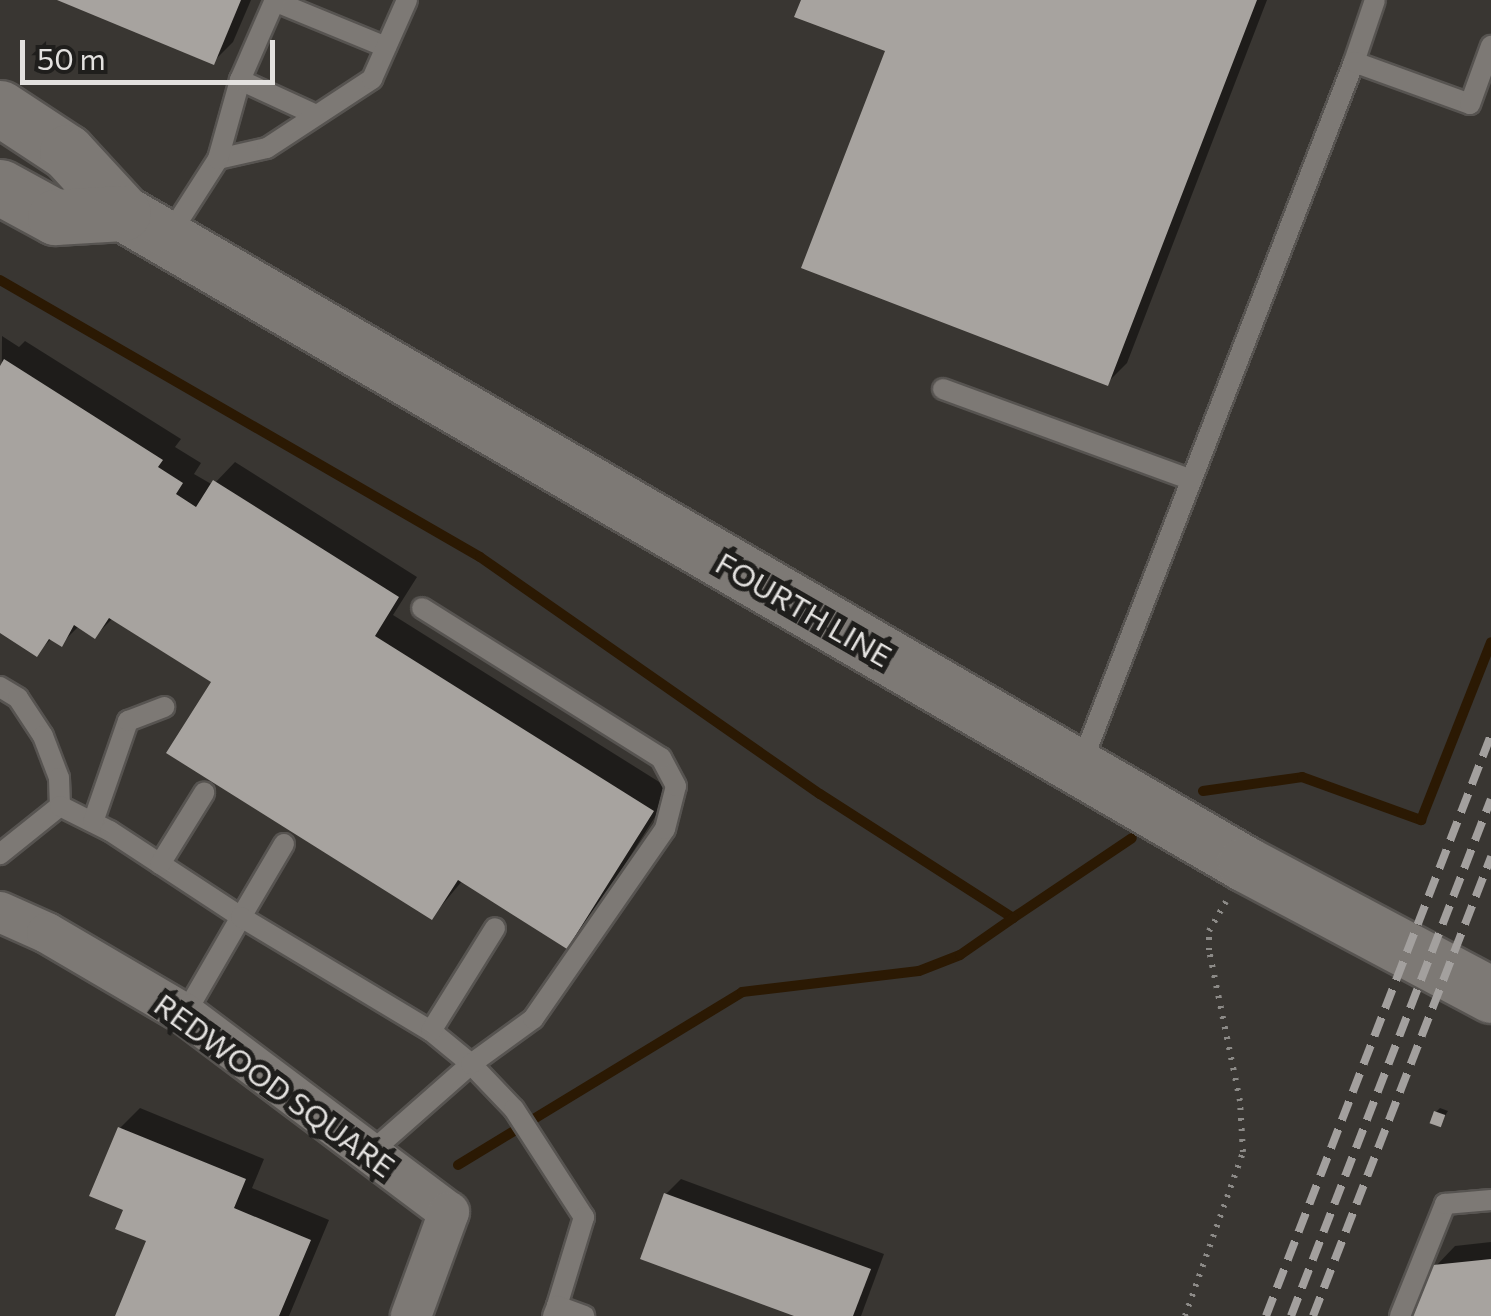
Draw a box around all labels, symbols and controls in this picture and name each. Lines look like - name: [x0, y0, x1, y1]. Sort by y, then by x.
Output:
- scale bar: [25, 20, 280, 82]
- text: 50 m: [37, 39, 106, 76]
- street label: FOURTH LINE: [710, 544, 898, 674]
- street label: REDWOOD SQUARE: [148, 986, 402, 1184]

